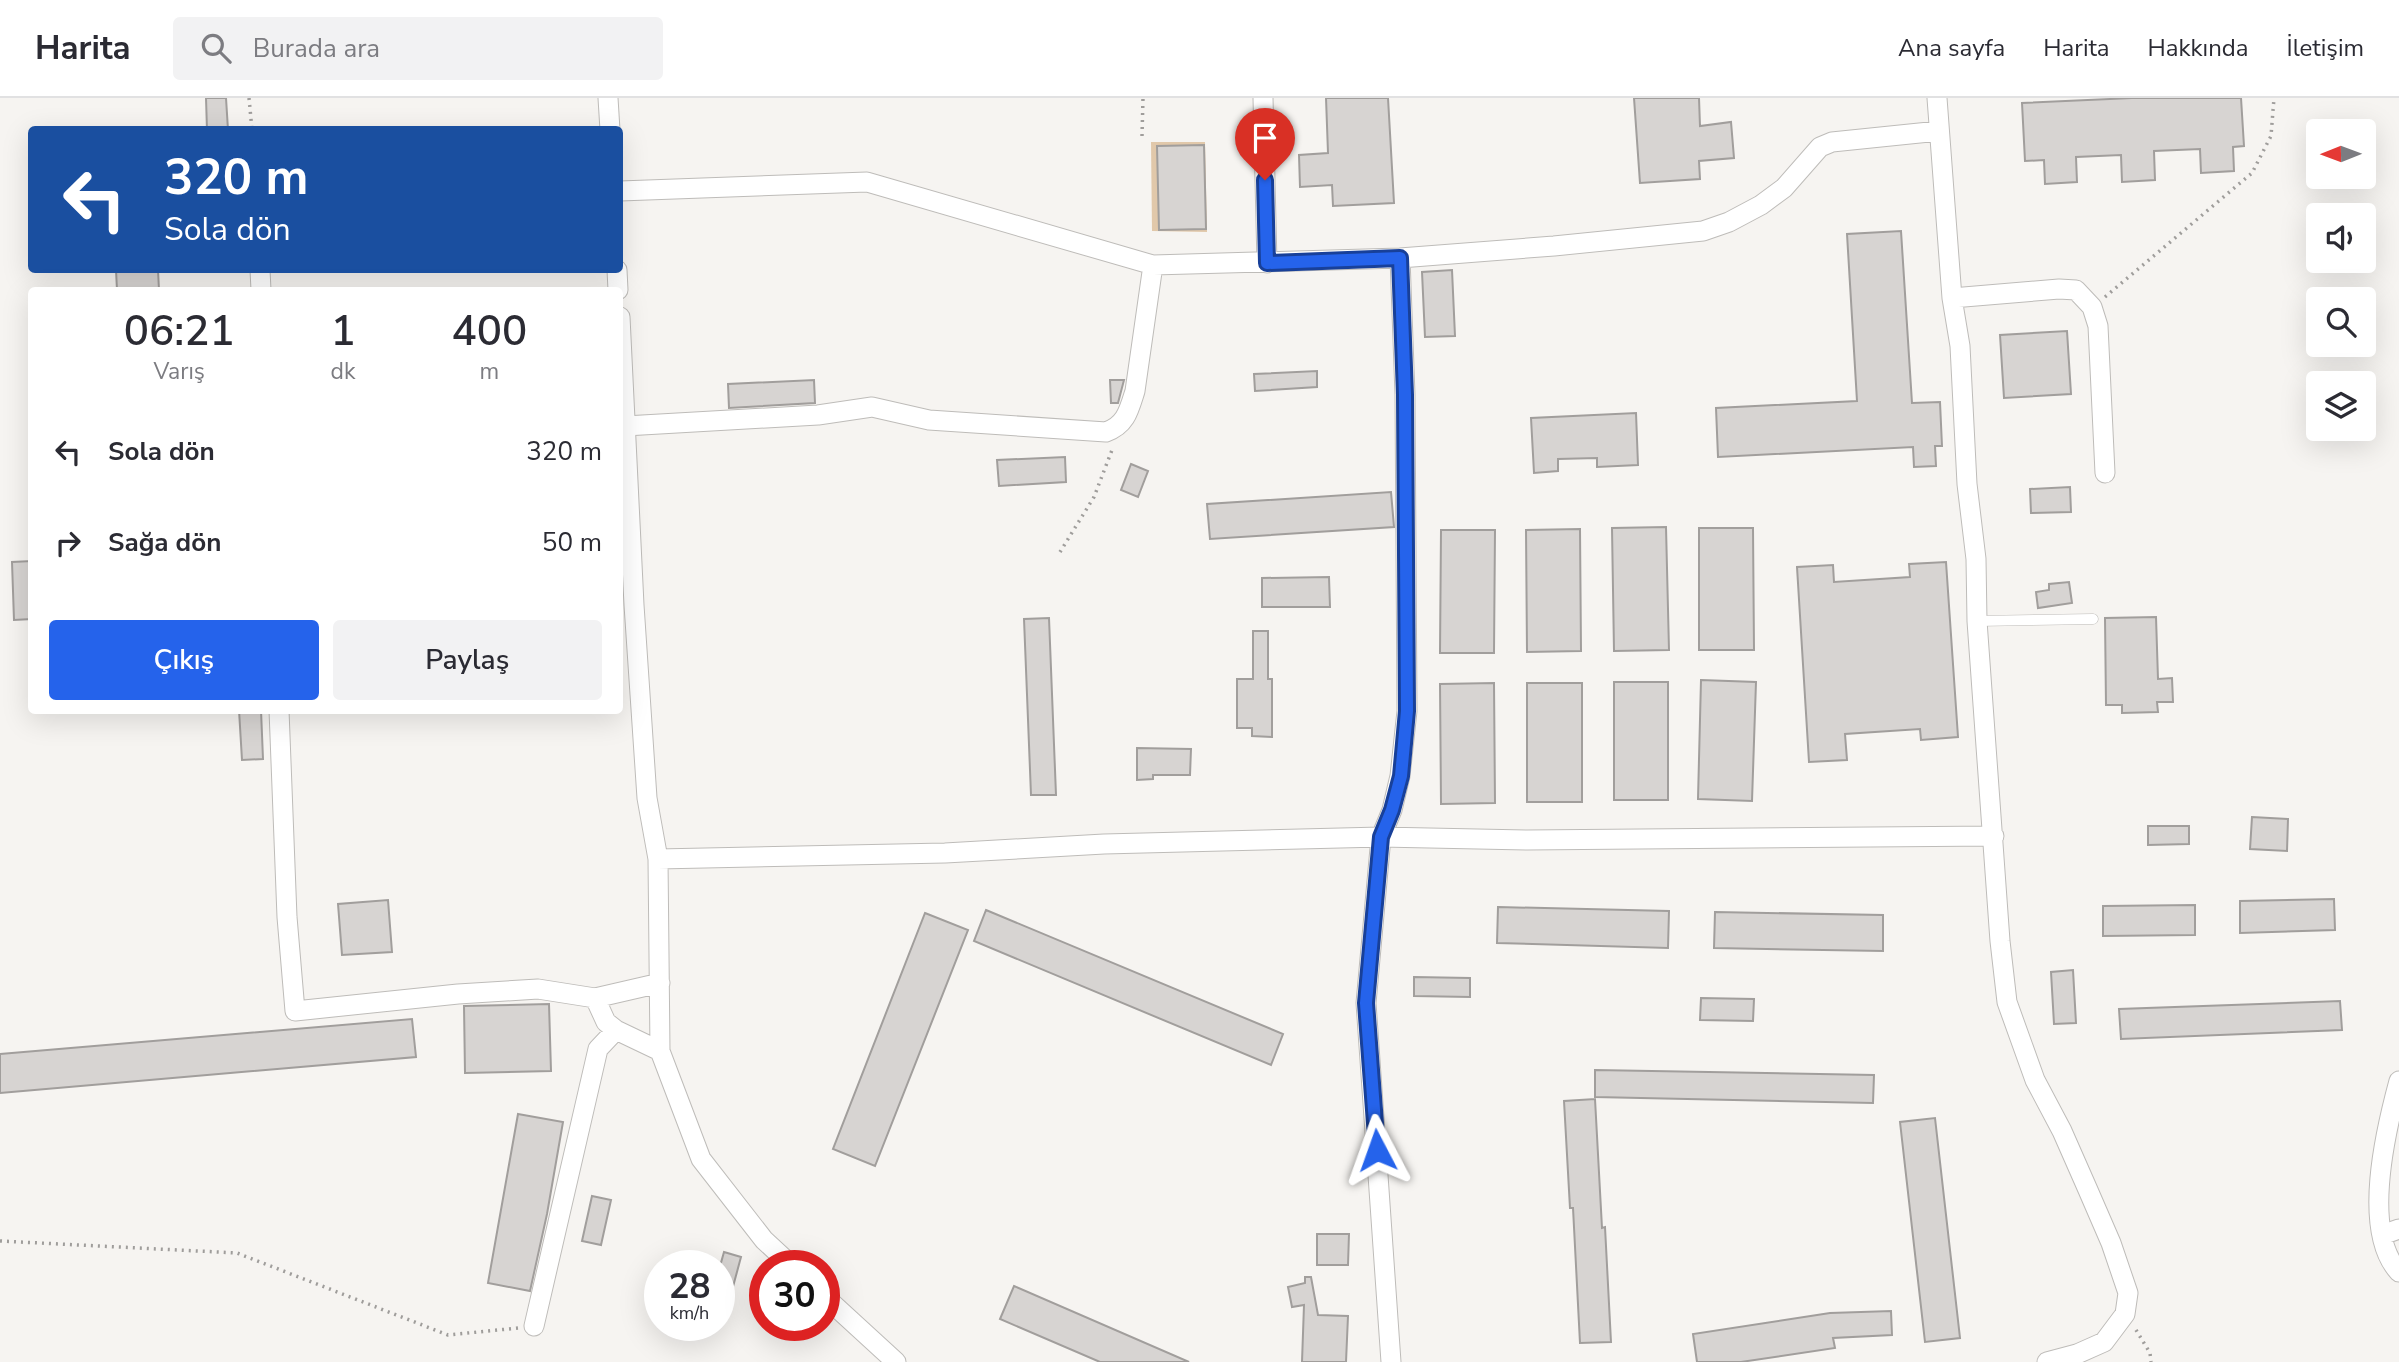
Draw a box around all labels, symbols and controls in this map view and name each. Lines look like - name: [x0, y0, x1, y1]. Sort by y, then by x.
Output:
- search box: [173, 17, 663, 80]
- text: Harita: [35, 26, 131, 71]
- icon: search: [197, 29, 235, 67]
- text: Burada ara: [253, 31, 380, 66]
- text: Ana sayfa: [1898, 32, 2005, 64]
- text: Harita: [2043, 32, 2110, 64]
- text: Hakkında: [2148, 32, 2248, 64]
- text: İletişim: [2286, 32, 2364, 64]
- pin: [1235, 108, 1295, 180]
- icon: arrive: [1246, 119, 1284, 157]
- north arrow: [2306, 119, 2376, 189]
- map controls: [2306, 119, 2376, 441]
- text: 320 m: [164, 144, 308, 211]
- icon: left: [49, 154, 140, 245]
- button: sound: [2306, 203, 2376, 273]
- text: Sola dön: [164, 208, 291, 251]
- button: search: [2306, 287, 2376, 357]
- text: 06:21: [124, 303, 235, 360]
- text: 1: [330, 303, 356, 360]
- text: 400: [452, 303, 527, 360]
- text: Varış: [154, 356, 205, 387]
- text: dk: [331, 356, 356, 387]
- text: m: [479, 356, 499, 387]
- button: layers: [2306, 371, 2376, 441]
- icon: left: [49, 433, 87, 471]
- text: Sola dön: [108, 434, 215, 469]
- text: 320 m: [526, 434, 602, 469]
- icon: right: [49, 524, 87, 562]
- text: Sağa dön: [108, 525, 221, 560]
- text: 50 m: [542, 525, 602, 560]
- button: Çıkış: [49, 620, 319, 700]
- button: Paylaş: [333, 620, 602, 700]
- position arrow: [1340, 1113, 1414, 1187]
- speed limit sign: 30: [749, 1250, 840, 1341]
- text: 28: [668, 1263, 711, 1310]
- text: km/h: [670, 1301, 709, 1325]

